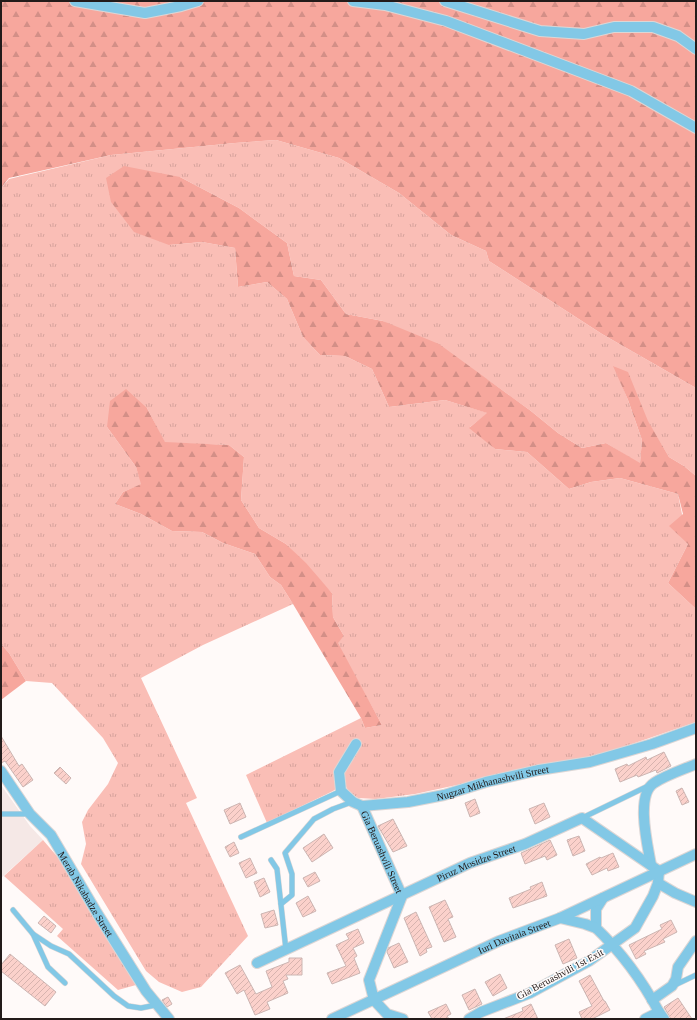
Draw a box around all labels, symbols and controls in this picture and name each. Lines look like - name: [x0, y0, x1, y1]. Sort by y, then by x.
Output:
- street label: Nugzar Mikhanashvili Street: [435, 763, 550, 802]
- street label: Gia Beruashvili Street: [359, 809, 405, 895]
- street label: Piruz Mosidze Street: [435, 842, 517, 883]
- street label: Merab Nikabadze Street: [56, 849, 116, 939]
- street label: Iuri Davitaia Street: [476, 917, 552, 956]
- street label: Gia Beruashvili 1st Exit: [515, 946, 605, 1001]

